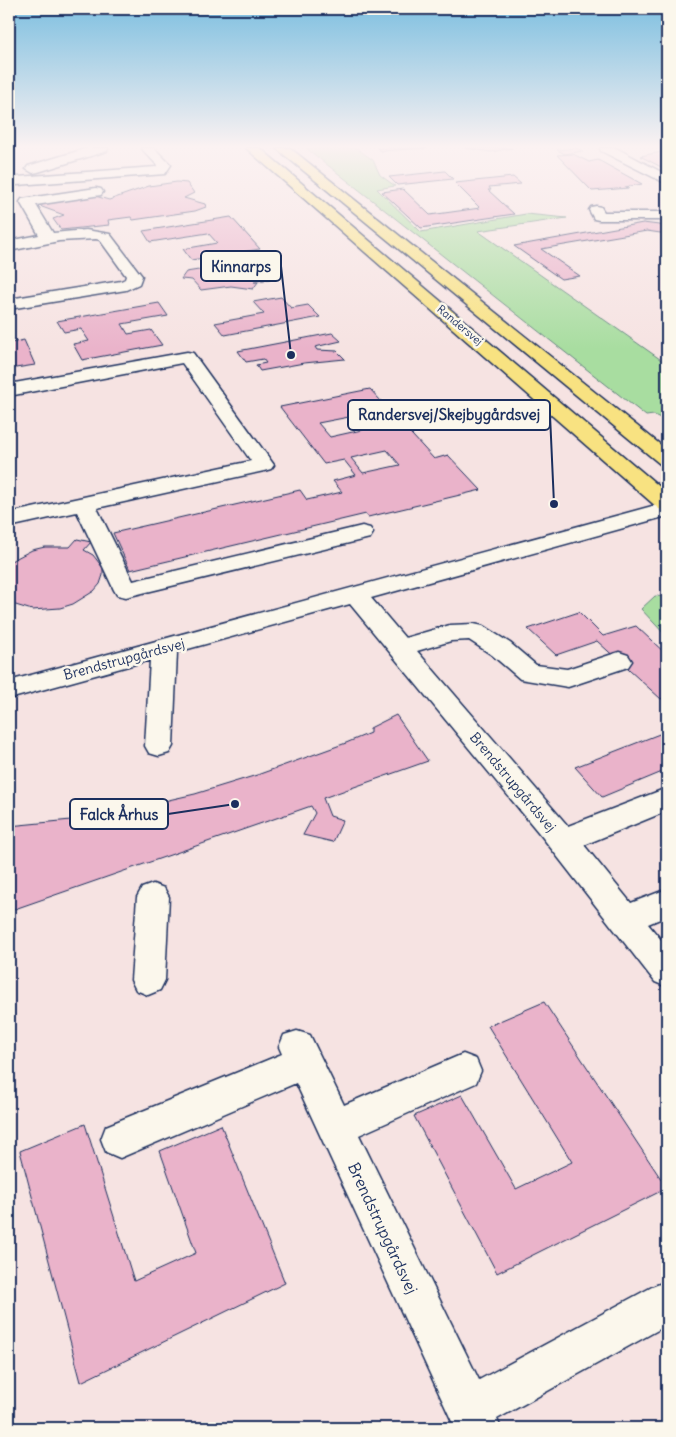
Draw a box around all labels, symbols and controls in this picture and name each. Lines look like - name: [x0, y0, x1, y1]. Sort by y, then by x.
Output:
- callout: Kinnarps: [201, 251, 281, 281]
- text: Kinnarps: [211, 257, 271, 277]
- street label: Randersvej: [434, 302, 486, 348]
- callout: Randersvej/Skejbygårdsvej: [348, 400, 550, 430]
- text: Randersvej/Skejbygårdsvej: [358, 405, 540, 425]
- street label: Brendstrupgårdsvej: [61, 634, 187, 684]
- street label: Brendstrupgårdsvej: [466, 728, 560, 836]
- callout: Falck Århus: [70, 799, 168, 829]
- text: Falck Århus: [80, 803, 158, 824]
- street label: Brendstrupgårdsvej: [344, 1159, 422, 1297]

